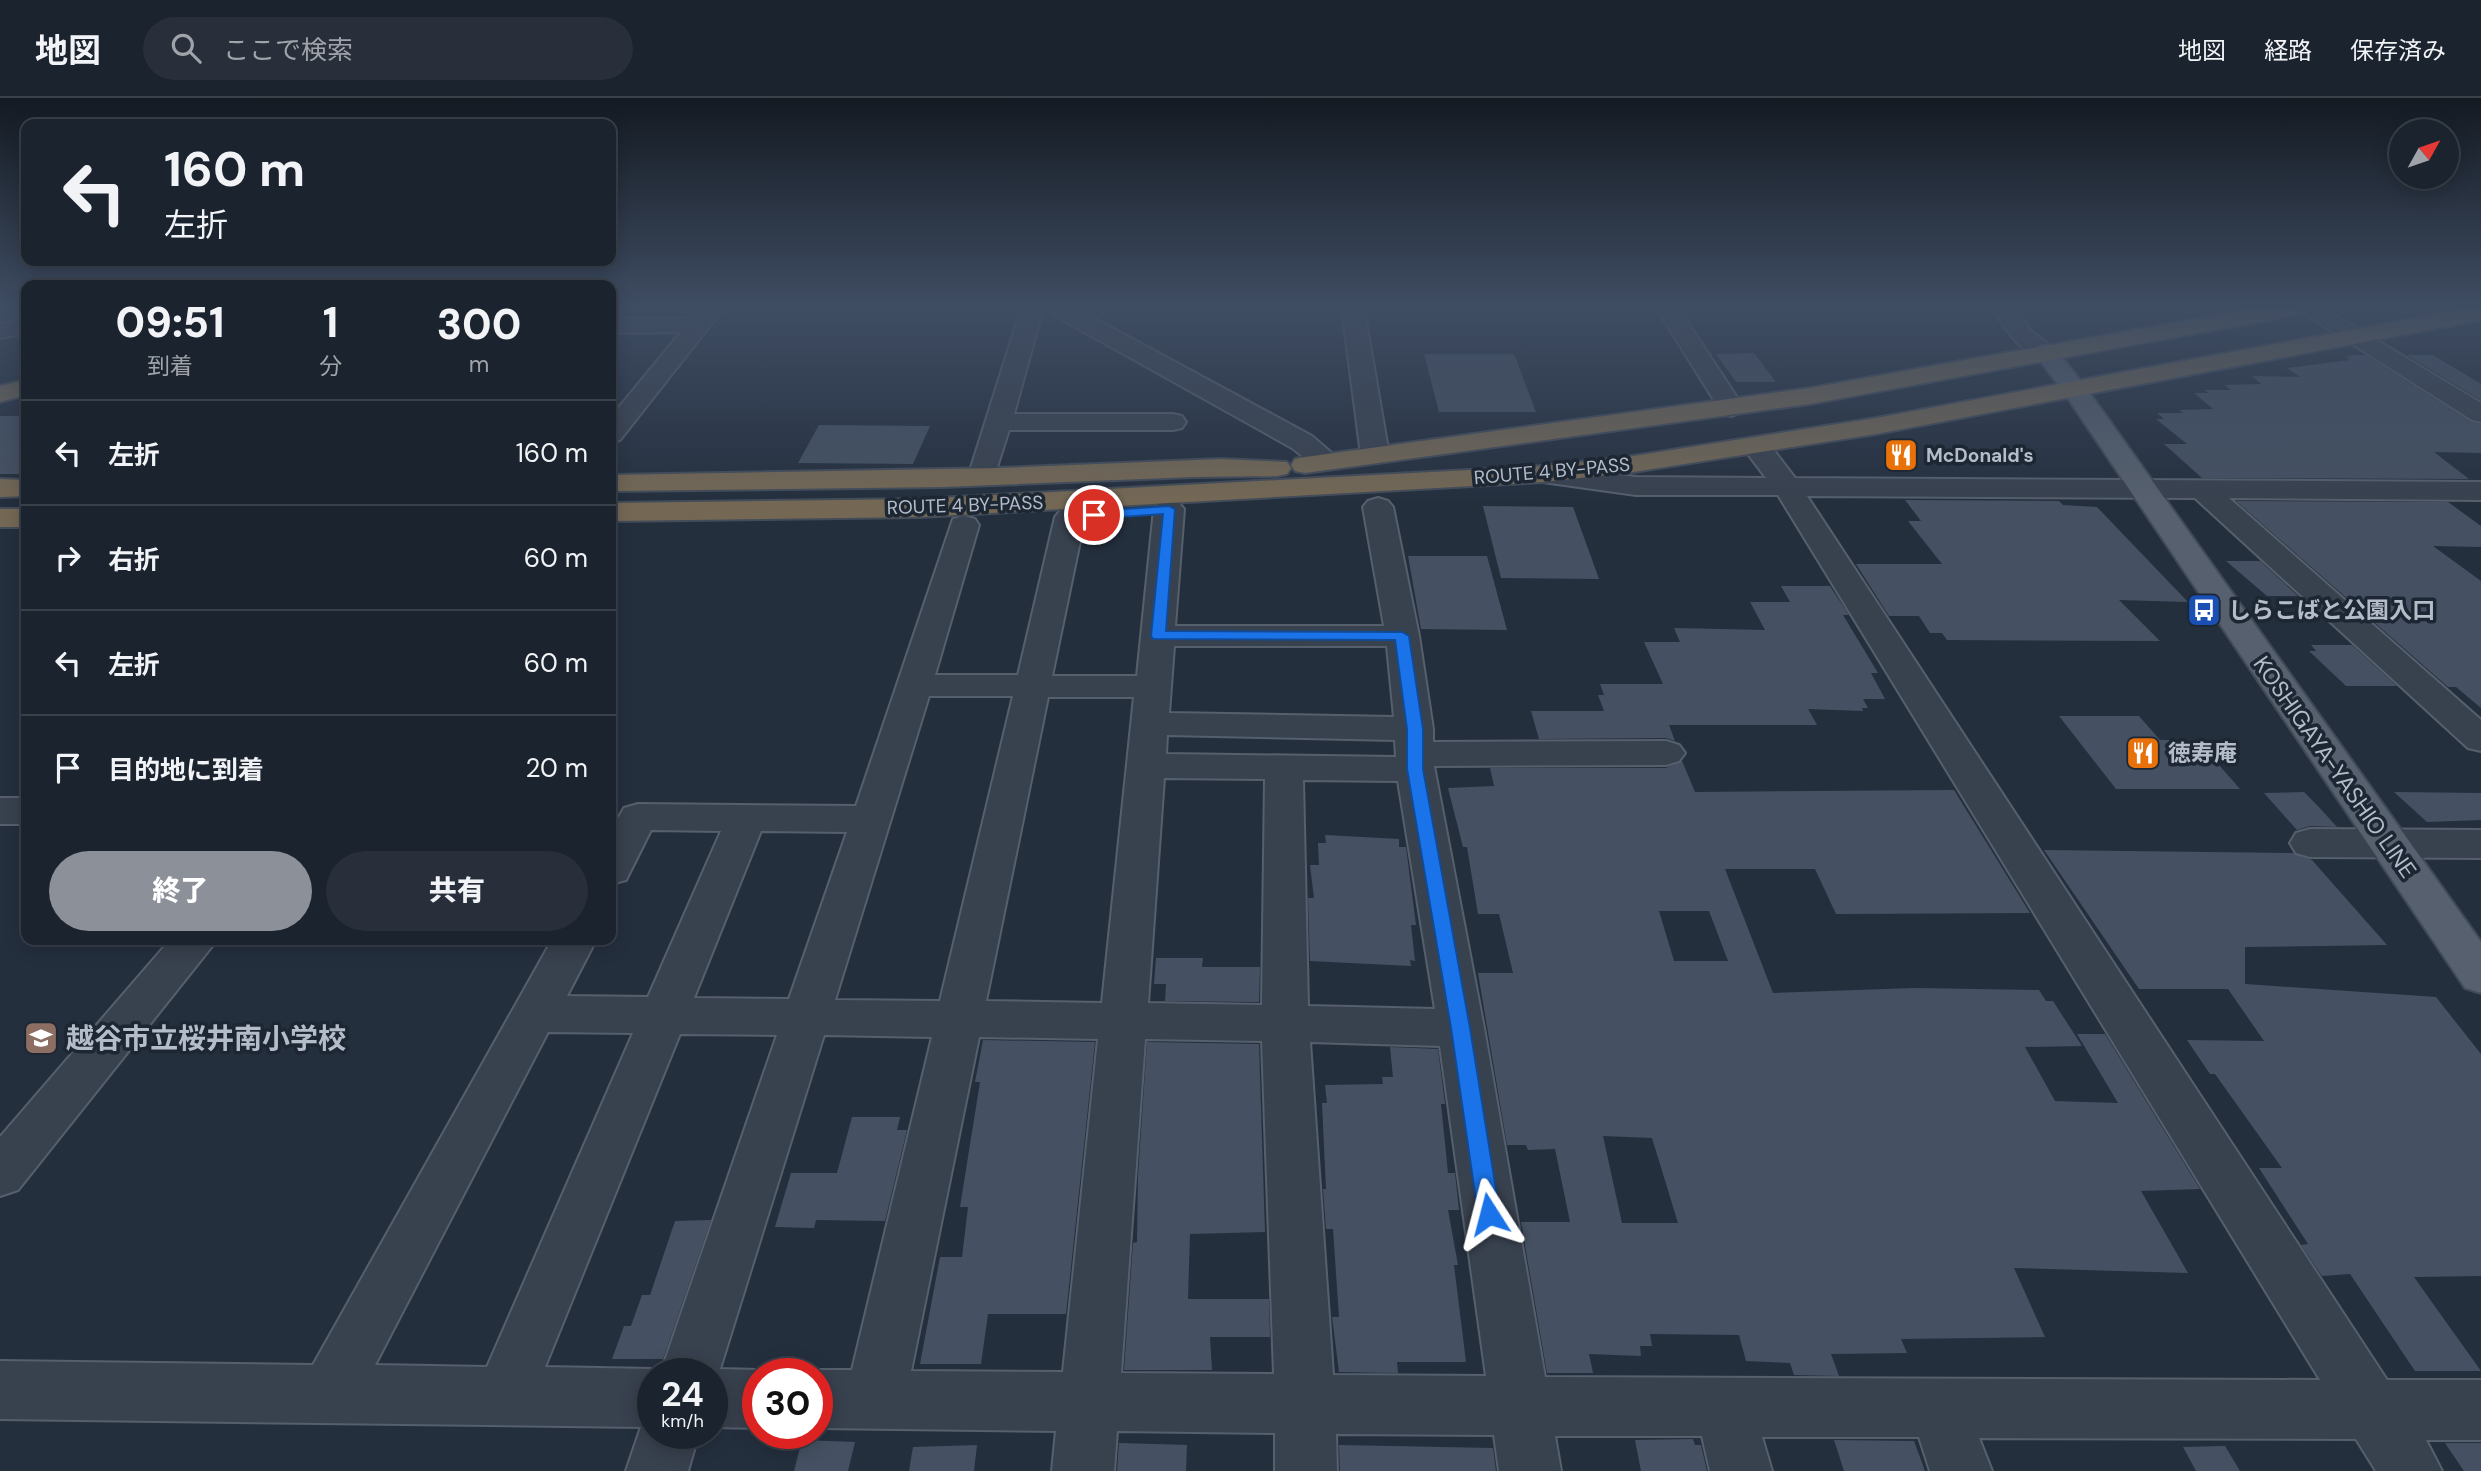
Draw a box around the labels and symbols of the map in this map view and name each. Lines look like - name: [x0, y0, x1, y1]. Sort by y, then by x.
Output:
- north arrow: [2389, 119, 2459, 189]
- restaurant icon: McDonald's: [1882, 436, 1920, 474]
- place label: McDonald's: [1926, 443, 2034, 468]
- street label: ROUTE 4 BY-PASS: [1473, 452, 1631, 490]
- pin: [1064, 485, 1124, 545]
- street label: ROUTE 4 BY-PASS: [886, 490, 1044, 520]
- bus stop icon: しらこばと公園入口: [2185, 591, 2223, 629]
- place label: しらこばと公園入口: [2228, 595, 2435, 625]
- street label: KOSHIGAYA-YASHIO LINE: [2247, 650, 2423, 884]
- restaurant icon: 徳寿庵: [2124, 734, 2162, 772]
- place label: 徳寿庵: [2168, 738, 2237, 768]
- school or university icon: 越谷市立桜井南小学校: [22, 1019, 60, 1057]
- place label: 越谷市立桜井南小学校: [66, 1020, 346, 1057]
- position arrow: [1452, 1177, 1526, 1251]
- speed limit sign: 30: [742, 1358, 833, 1449]

